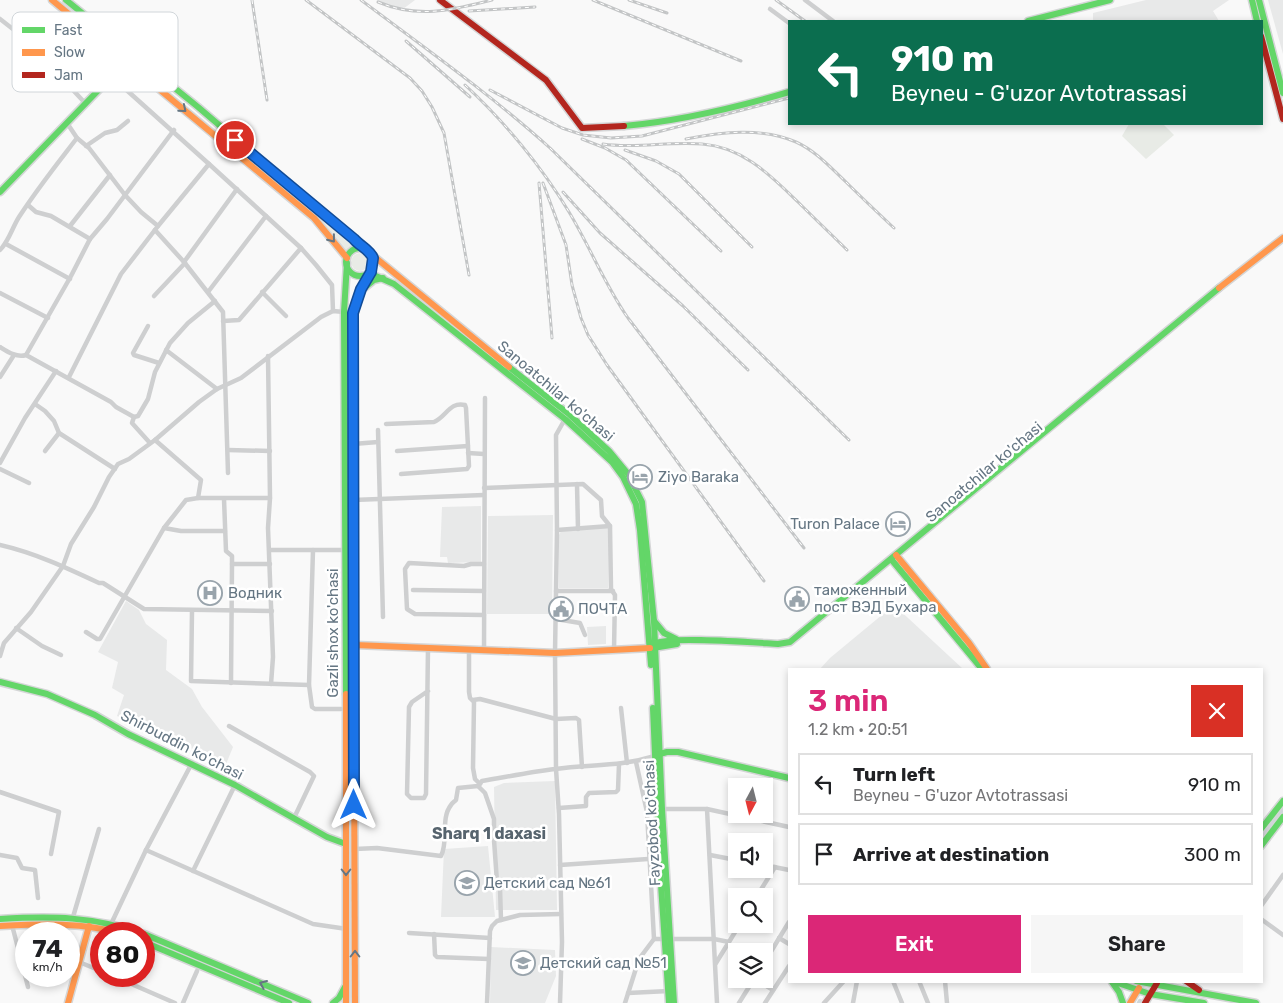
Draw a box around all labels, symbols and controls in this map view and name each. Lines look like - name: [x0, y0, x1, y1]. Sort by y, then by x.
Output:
- legend: [12, 12, 178, 92]
- text: Fast: [54, 22, 83, 39]
- text: 910 m: [891, 38, 994, 80]
- icon: left: [808, 40, 873, 105]
- text: Slow: [54, 44, 85, 61]
- text: Jam: [54, 67, 83, 84]
- text: Beyneu - G'uzor Avtotrassasi: [891, 80, 1187, 107]
- one-way arrow: [178, 104, 187, 113]
- pin: [214, 119, 256, 161]
- icon: arrive: [221, 126, 249, 154]
- one-way arrow: [326, 233, 335, 243]
- street label: Sanoatchilar ko'chasi: [494, 337, 618, 445]
- street label: Sanoatchilar ko'chasi: [922, 418, 1046, 526]
- hotel icon: Ziyo Baraka: [627, 464, 653, 490]
- place label: Ziyo Baraka: [658, 468, 739, 486]
- hotel icon: Turon Palace: [885, 511, 911, 537]
- place label: Turon Palace: [790, 515, 880, 533]
- street label: Gazli shox ko'chasi: [324, 568, 342, 698]
- hospital icon: Водник: [197, 580, 223, 606]
- place label: таможенный пост ВЭД Бухара: [814, 581, 936, 616]
- place label: Водник: [228, 584, 282, 602]
- public building icon: таможенный пост ВЭД Бухара: [784, 586, 810, 612]
- public building icon: ПОЧТА: [548, 596, 574, 622]
- place label: ПОЧТА: [578, 600, 627, 618]
- text: 3 min: [808, 683, 888, 719]
- button: close: [1191, 685, 1243, 737]
- street label: Shirbuddin ko'chasi: [118, 706, 246, 784]
- text: 1.2 km · 20:51: [808, 720, 908, 739]
- street label: Fayzobod ko'chasi: [640, 759, 664, 887]
- text: Turn left: [853, 763, 935, 786]
- icon: left: [810, 770, 838, 798]
- text: 910 m: [1188, 773, 1241, 796]
- position arrow: [327, 778, 379, 830]
- north arrow: [728, 778, 772, 822]
- map controls: [728, 778, 773, 988]
- text: Beyneu - G'uzor Avtotrassasi: [853, 786, 1068, 805]
- district label: Sharq 1 daxasi: [432, 824, 546, 843]
- button: sound: [728, 833, 773, 878]
- icon: arrive: [810, 840, 838, 868]
- text: Arrive at destination: [853, 843, 1049, 866]
- text: 300 m: [1184, 843, 1241, 866]
- one-way arrow: [341, 868, 351, 876]
- school or university icon: Детский сад №61: [454, 870, 480, 896]
- place label: Детский сад №61: [484, 874, 611, 892]
- button: search: [728, 888, 773, 933]
- button: Exit: [808, 915, 1021, 973]
- button: Share: [1031, 915, 1243, 973]
- speed limit sign: 80: [90, 922, 155, 987]
- text: 74: [32, 934, 63, 963]
- button: layers: [728, 943, 773, 988]
- one-way arrow: [350, 950, 360, 958]
- school or university icon: Детский сад №51: [510, 950, 536, 976]
- place label: Детский сад №51: [540, 954, 667, 972]
- text: km/h: [33, 960, 62, 974]
- one-way arrow: [259, 980, 268, 990]

